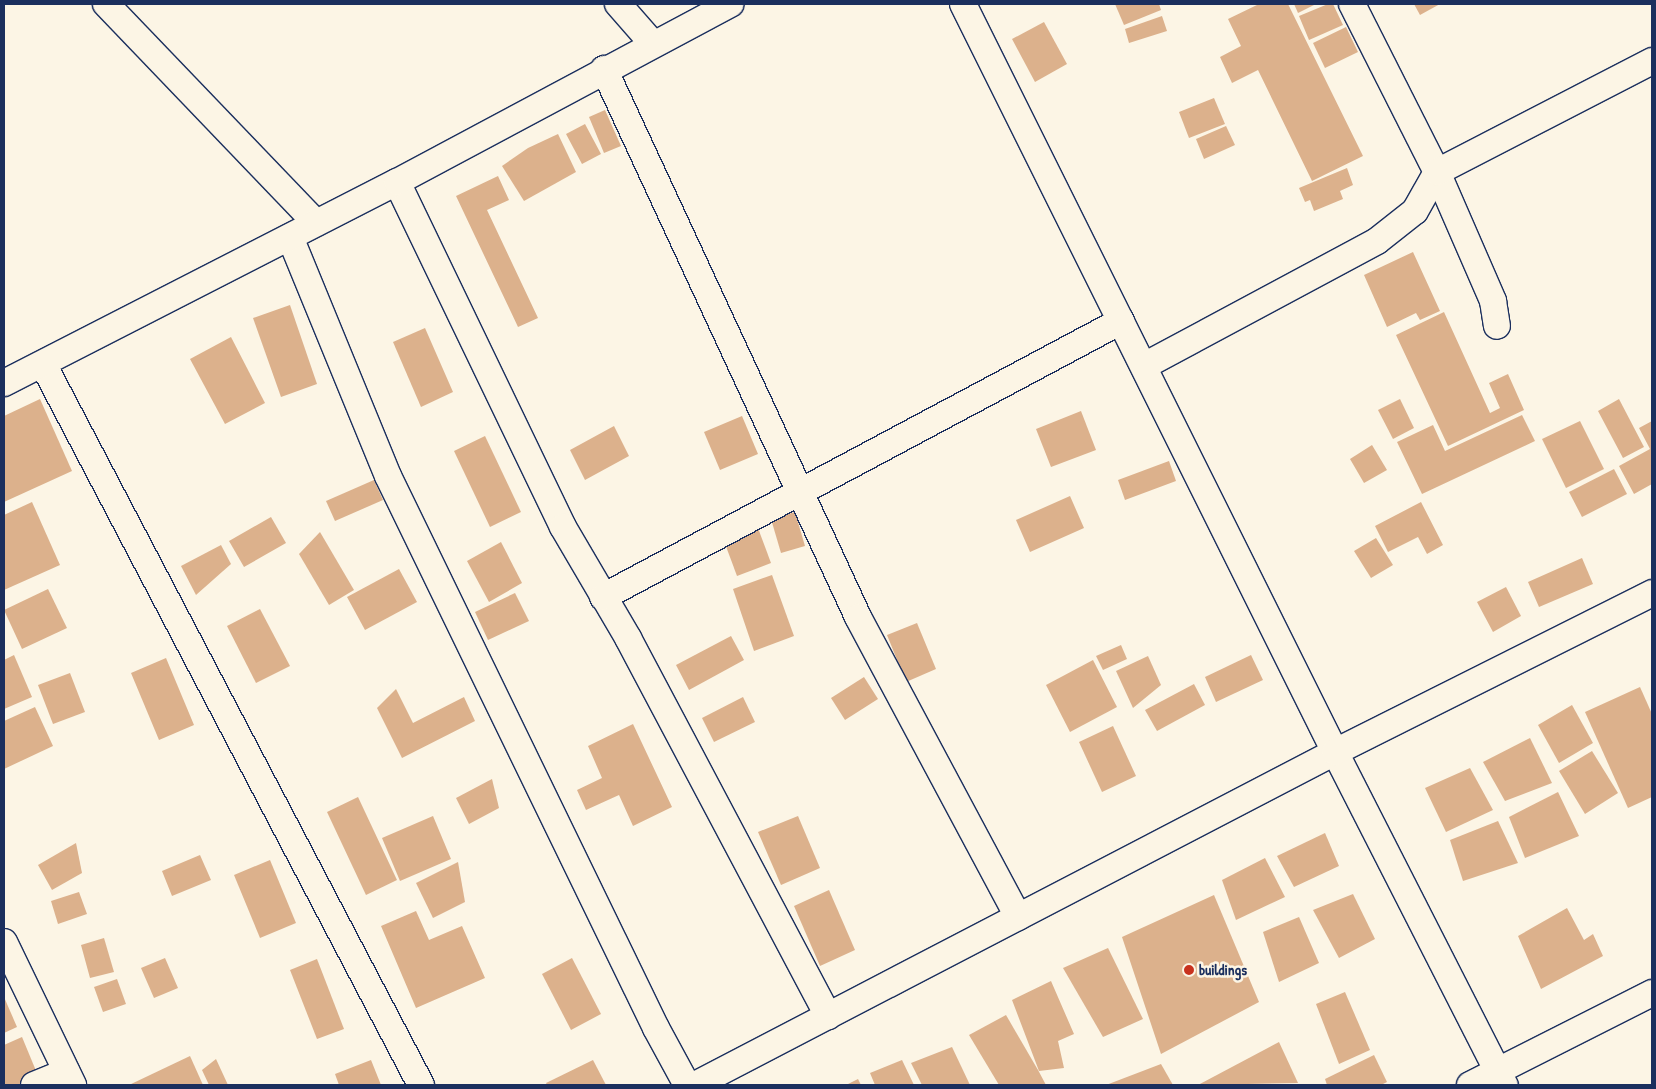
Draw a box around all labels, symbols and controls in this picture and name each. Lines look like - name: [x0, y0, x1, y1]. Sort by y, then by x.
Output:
- place label: buildings: [1199, 961, 1247, 979]
- marker: buildings: [1183, 964, 1195, 976]

